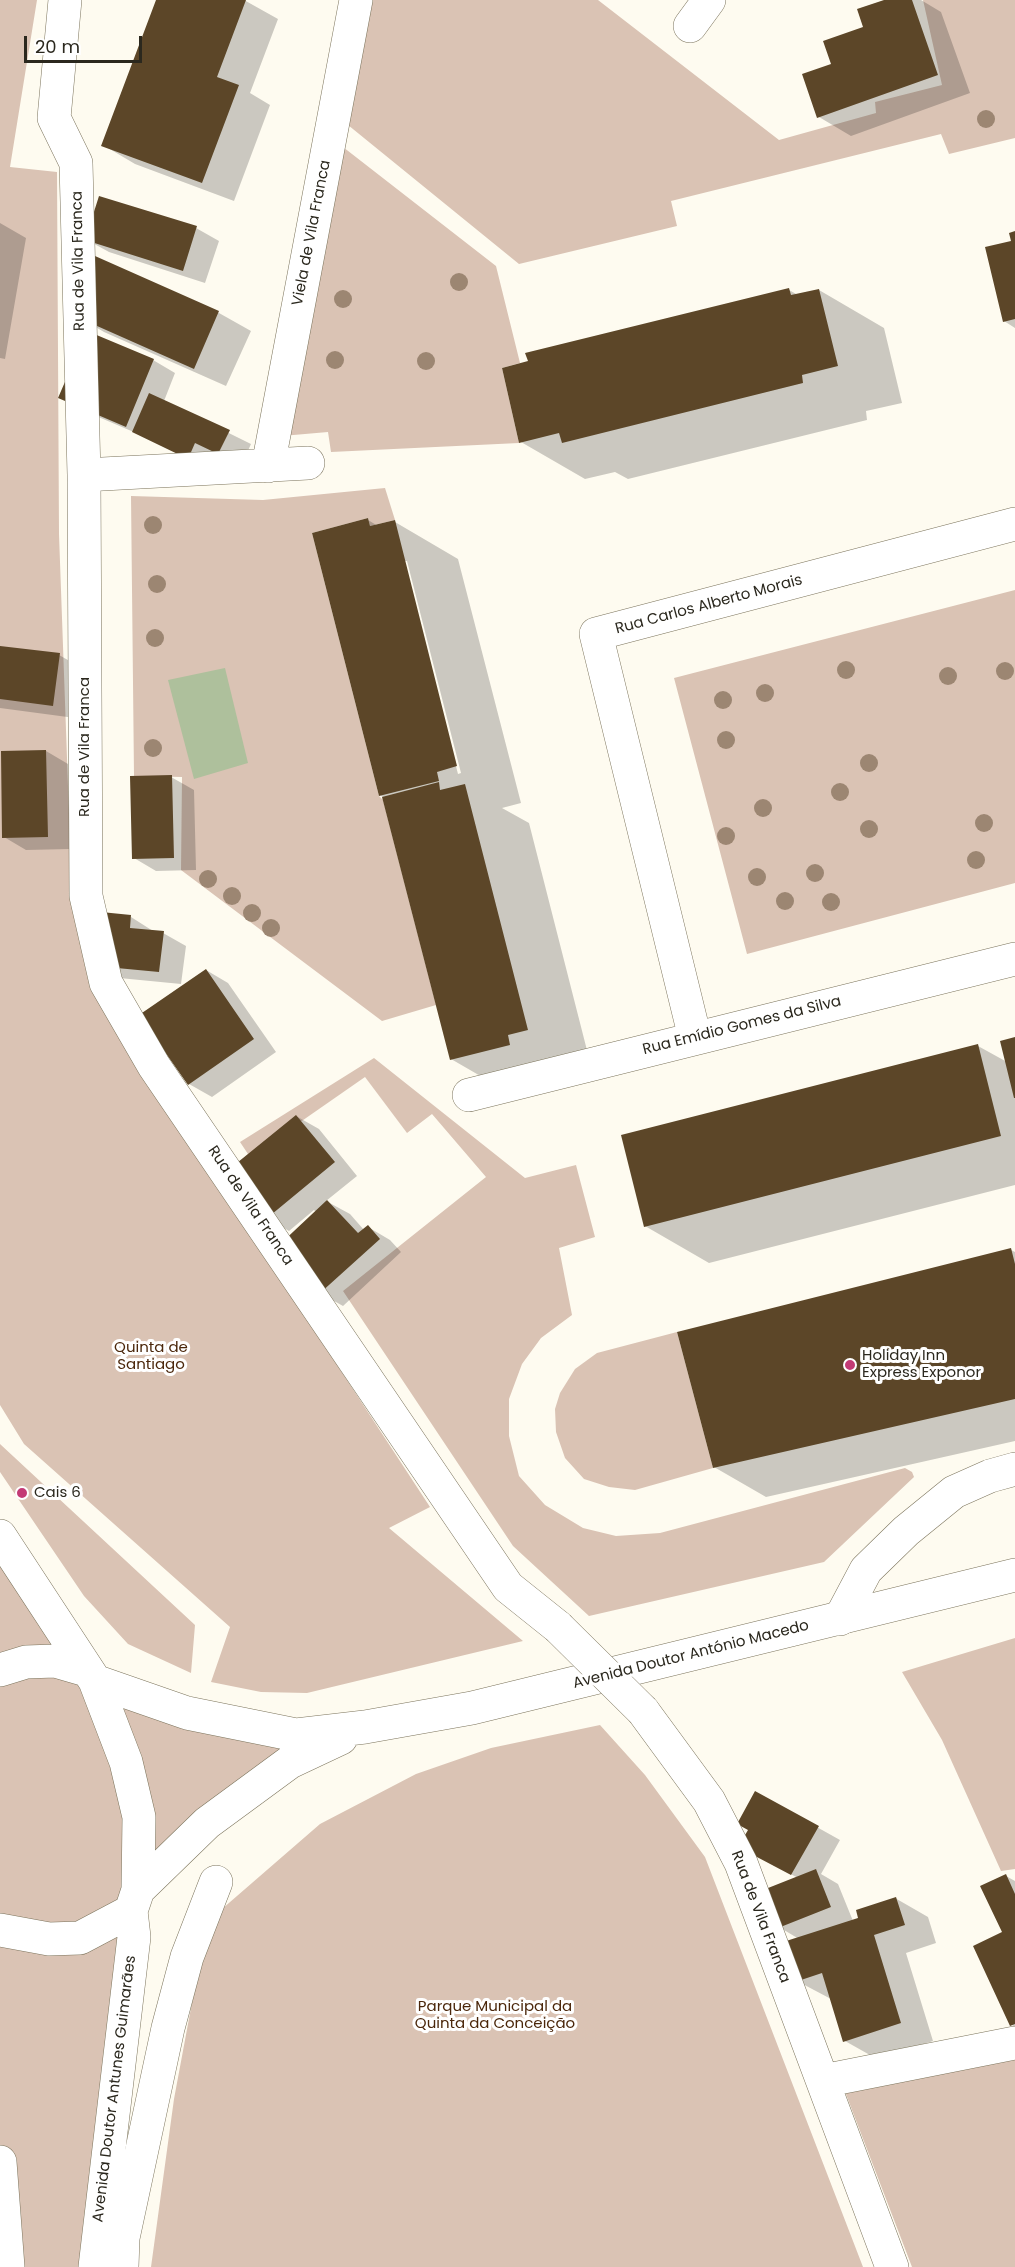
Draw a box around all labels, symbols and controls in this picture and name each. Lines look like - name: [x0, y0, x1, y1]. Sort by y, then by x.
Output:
- scale bar: [27, 24, 146, 62]
- text: 20 m: [35, 34, 80, 59]
- street label: Viela de Vila Franca: [289, 159, 335, 307]
- street label: Rua de Vila Franca: [69, 191, 89, 331]
- street label: Rua Carlos Alberto Morais: [613, 571, 805, 639]
- street label: Rua de Vila Franca: [76, 677, 94, 817]
- street label: Rua Emídio Gomes da Silva: [641, 993, 843, 1059]
- street label: Rua de Vila Franca: [203, 1143, 297, 1269]
- park label: Quinta de Santiago: [114, 1339, 188, 1374]
- place label: Holiday Inn Express Exponor: [862, 1347, 981, 1382]
- marker: Holiday Inn Express Exponor: [843, 1358, 857, 1372]
- place label: Cais 6: [34, 1484, 81, 1502]
- marker: Cais 6: [15, 1486, 29, 1500]
- street label: Avenida Doutor António Macedo: [571, 1617, 811, 1693]
- street label: Rua de Vila Franca: [726, 1848, 794, 1986]
- street label: Avenida Doutor Antunes Guimarães: [90, 1955, 140, 2223]
- park label: Parque Municipal da Quinta da Conceição: [415, 1998, 575, 2033]

